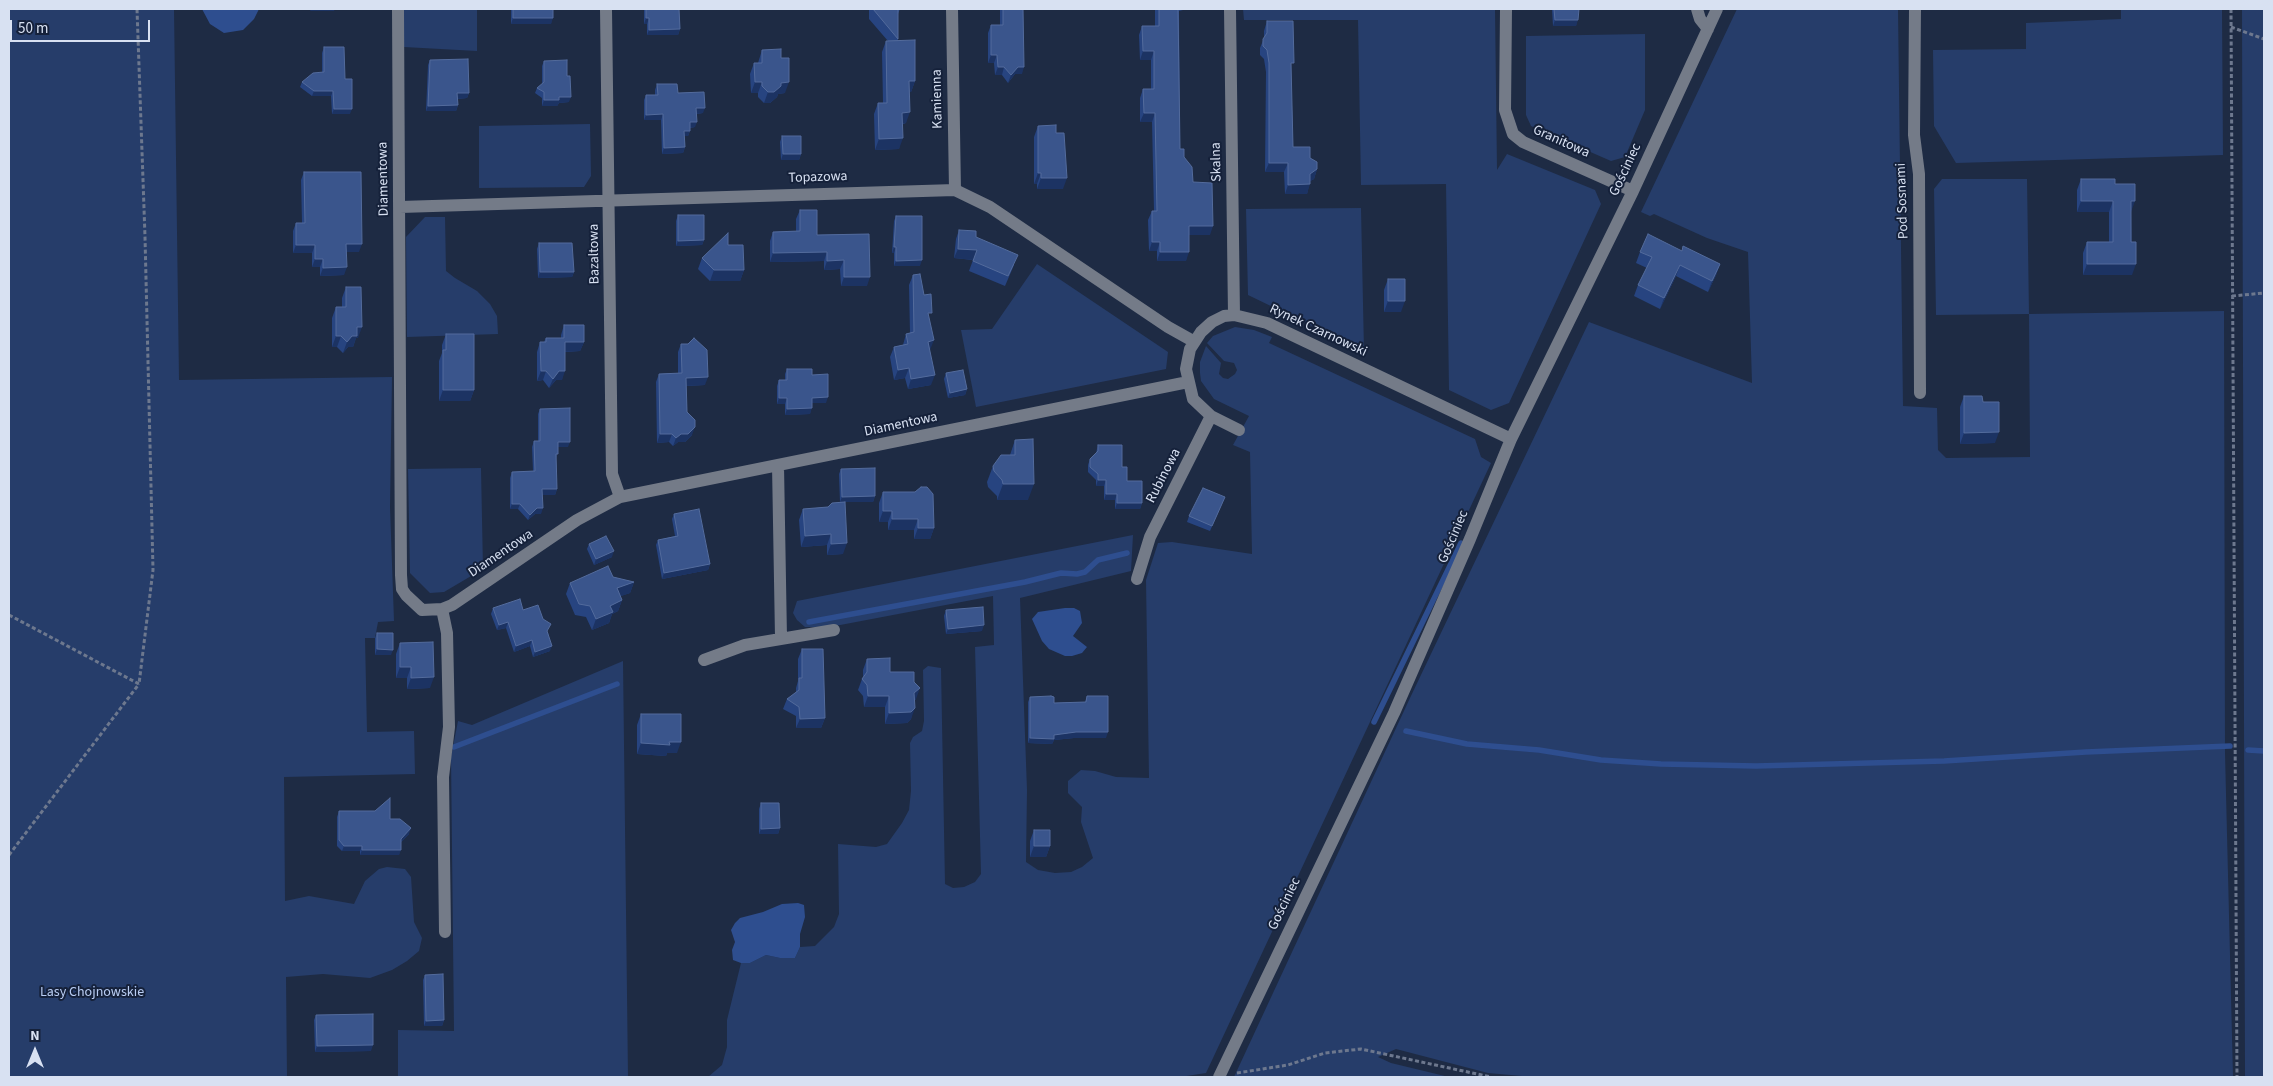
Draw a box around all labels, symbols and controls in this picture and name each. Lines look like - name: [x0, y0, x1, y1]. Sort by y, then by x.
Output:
- scale bar: [12, 10, 152, 42]
- text: 50 m: [18, 18, 48, 39]
- street label: Kamienna: [929, 69, 947, 129]
- street label: Granitowa: [1530, 122, 1592, 162]
- street label: Gościniec: [1606, 141, 1646, 199]
- street label: Diamentowa: [375, 142, 393, 216]
- street label: Skalna: [1208, 142, 1226, 182]
- street label: Pod Sosnami: [1893, 163, 1913, 239]
- street label: Topazowa: [788, 169, 848, 187]
- street label: Bazaltowa: [586, 224, 604, 284]
- street label: Rynek Czarnowski: [1266, 301, 1370, 361]
- street label: Diamentowa: [863, 409, 939, 441]
- street label: Rubinowa: [1143, 446, 1185, 506]
- street label: Gościniec: [1435, 508, 1473, 566]
- street label: Diamentowa: [465, 526, 537, 582]
- street label: Gościniec: [1265, 875, 1305, 933]
- park label: Lasy Chojnowskie: [40, 985, 144, 1001]
- north arrow: [10, 1026, 60, 1076]
- text: N: [30, 1026, 40, 1046]

